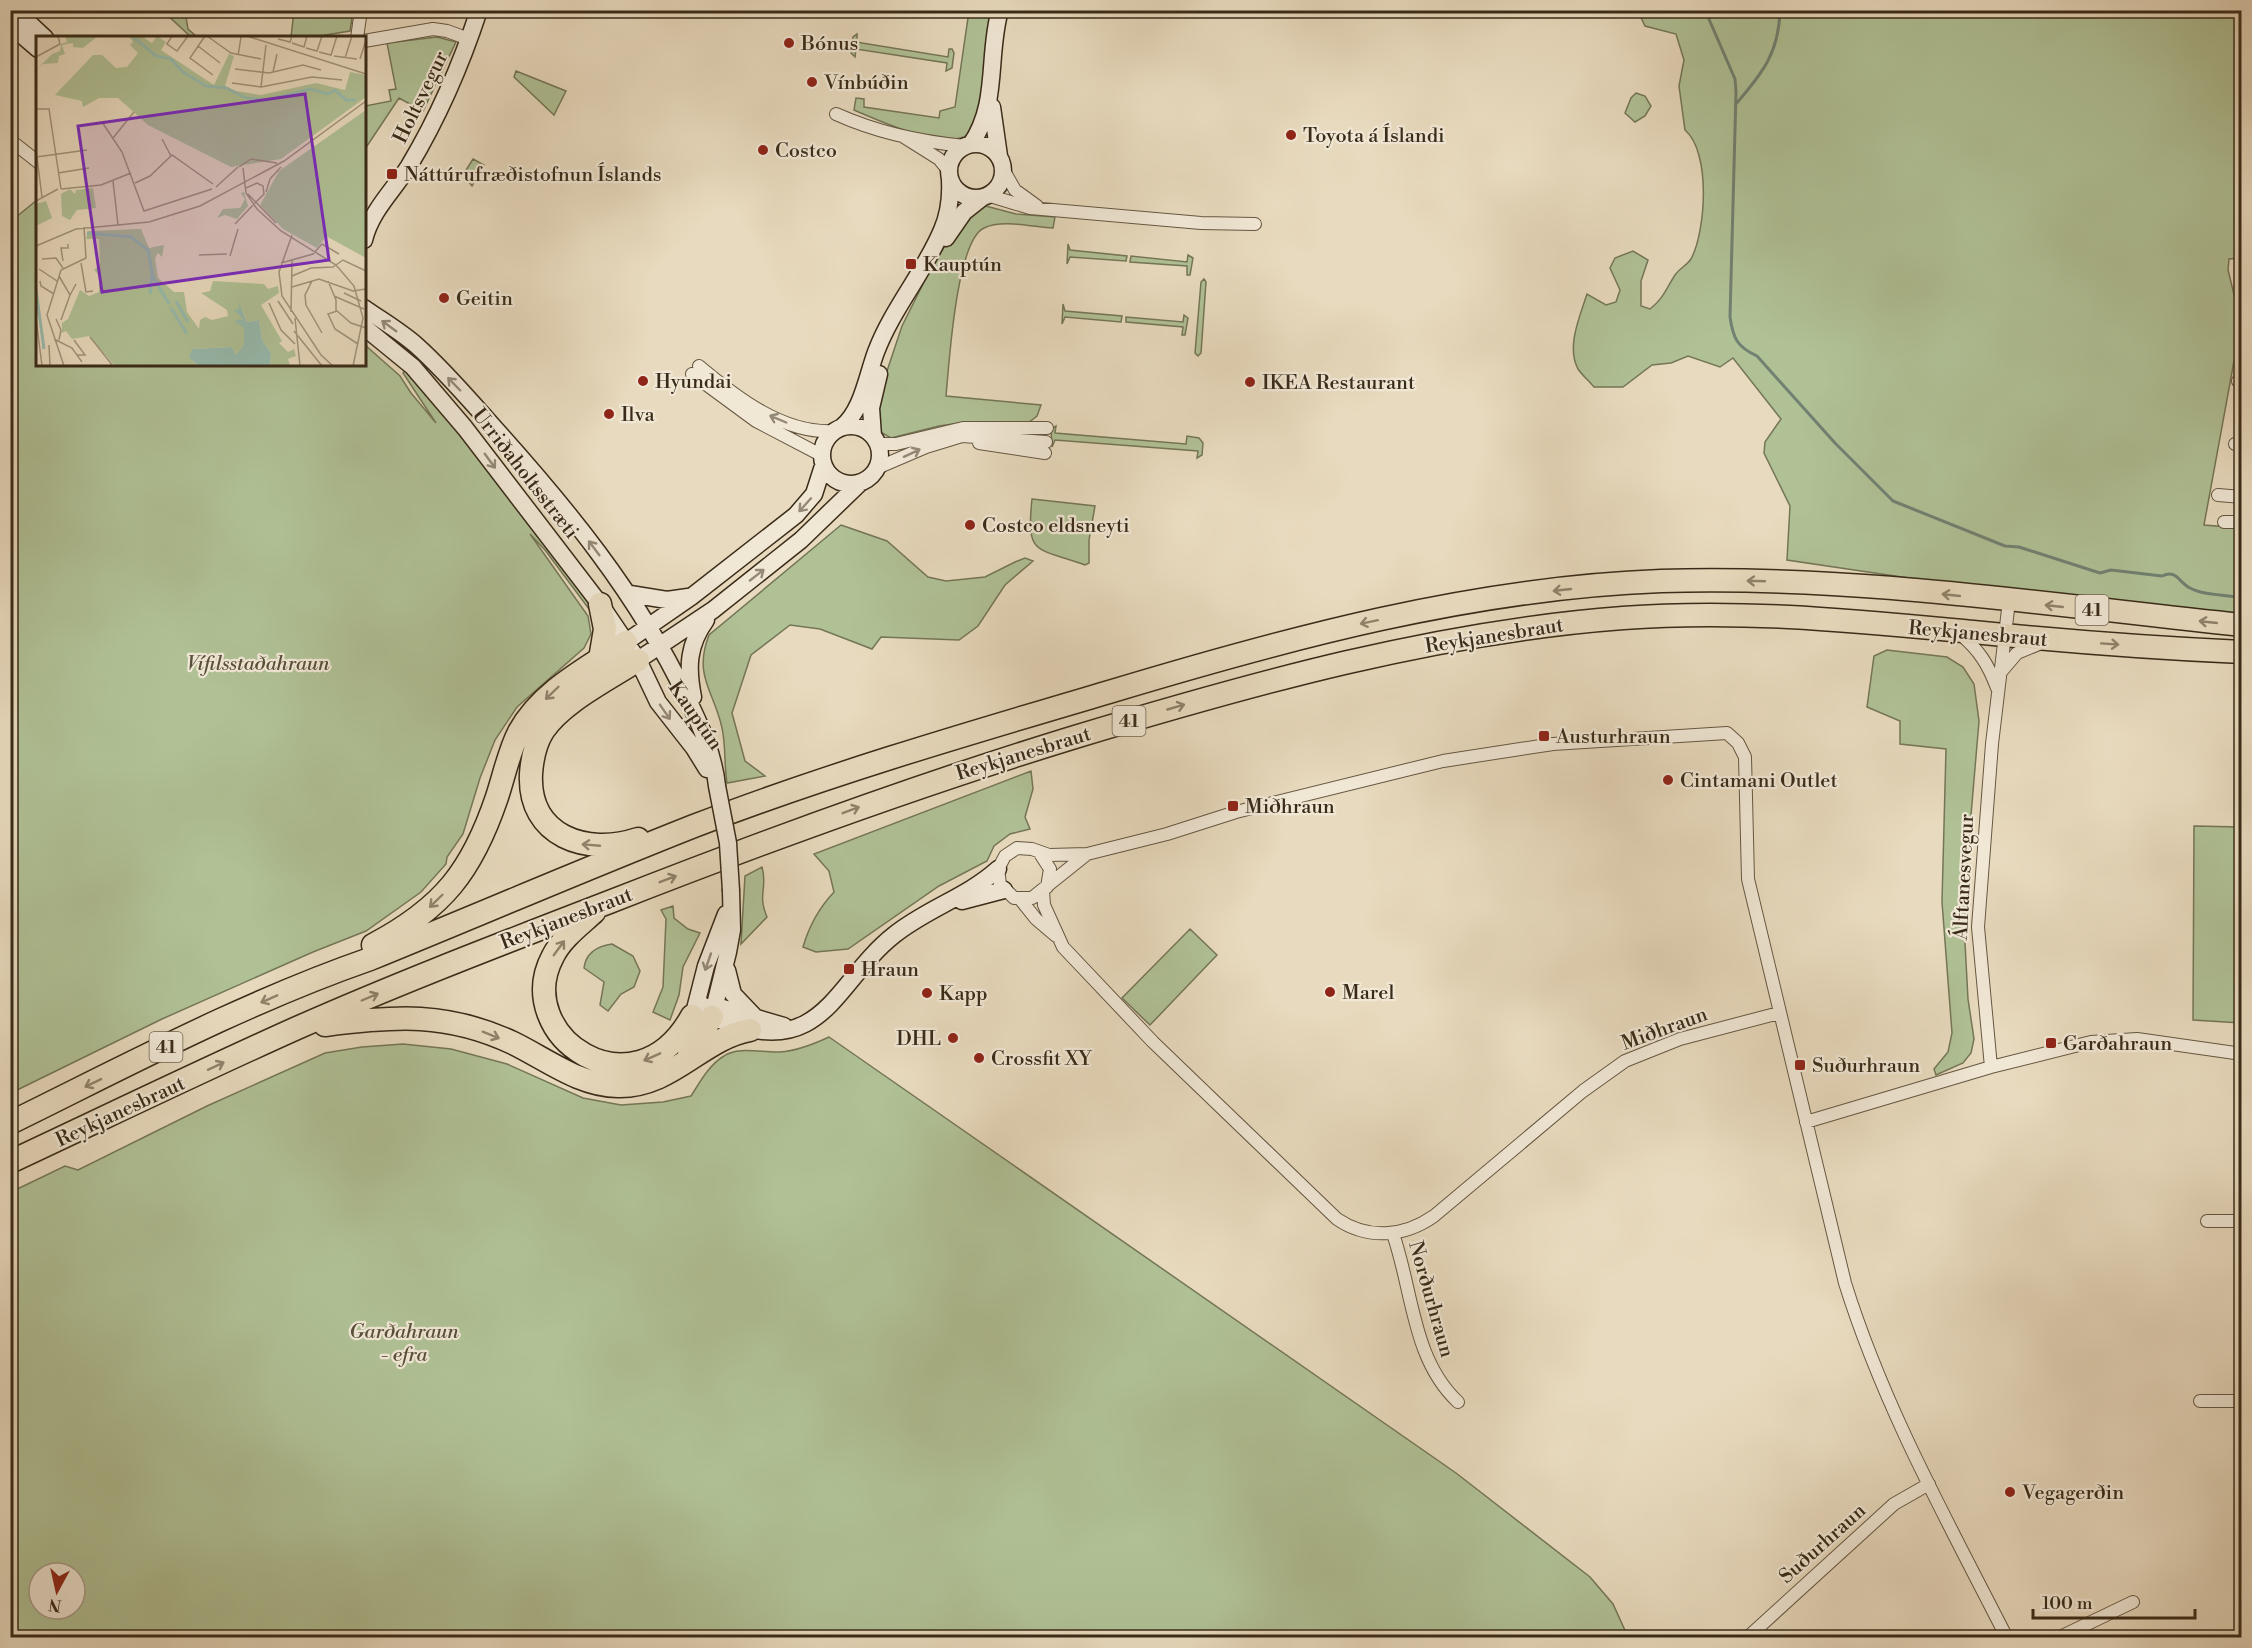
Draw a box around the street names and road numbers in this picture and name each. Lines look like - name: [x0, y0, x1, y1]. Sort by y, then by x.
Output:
- street label: Holtsvegur: [388, 47, 455, 148]
- street label: Urriðaholtsstræti: [466, 404, 584, 545]
- road number: 41: [2076, 595, 2108, 625]
- street label: Reykjanesbraut: [1423, 613, 1565, 660]
- street label: Reykjanesbraut: [1907, 616, 2049, 653]
- street label: Kauptún: [662, 676, 728, 755]
- road number: 41: [1112, 706, 1146, 736]
- street label: Reykjanesbraut: [953, 722, 1094, 787]
- street label: Álftanesvegur: [1948, 813, 1980, 942]
- street label: Reykjanesbraut: [497, 883, 636, 956]
- street label: Miðhraun: [1618, 1002, 1711, 1057]
- road number: 41: [150, 1032, 182, 1062]
- street label: Reykjanesbraut: [52, 1071, 189, 1153]
- street label: Norðurhraun: [1402, 1238, 1459, 1360]
- street label: Suðurhraun: [1774, 1499, 1872, 1590]

